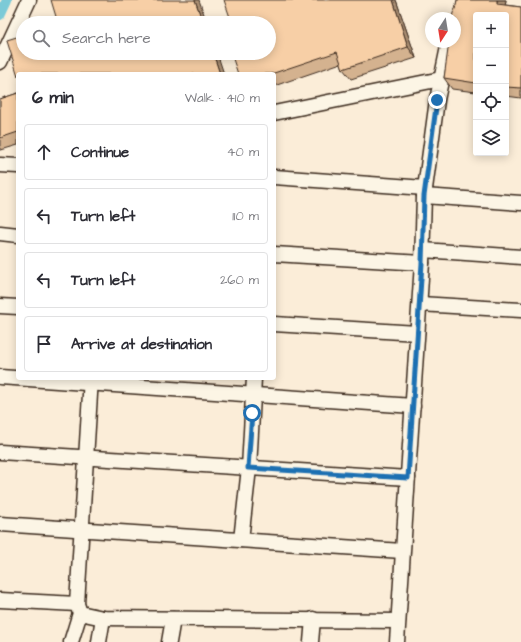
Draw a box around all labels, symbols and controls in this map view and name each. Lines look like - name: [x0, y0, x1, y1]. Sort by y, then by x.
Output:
- north arrow: [425, 12, 461, 48]
- map controls: [473, 12, 509, 156]
- button: +: [473, 12, 509, 48]
- search box: [16, 16, 276, 60]
- icon: search: [30, 27, 52, 49]
- text: Search here: [62, 28, 151, 49]
- button: −: [473, 48, 509, 84]
- button: locate: [473, 84, 509, 120]
- text: 6 min: [32, 86, 74, 110]
- text: Walk · 410 m: [185, 89, 260, 107]
- route end: [428, 91, 446, 109]
- button: layers: [473, 120, 509, 156]
- icon: ahead: [33, 141, 55, 163]
- text: Continue: [71, 142, 129, 163]
- text: 40 m: [227, 143, 259, 161]
- icon: left: [33, 205, 55, 227]
- text: Turn left: [71, 206, 135, 227]
- text: 110 m: [232, 207, 259, 225]
- icon: left: [33, 269, 55, 291]
- text: Turn left: [71, 270, 135, 291]
- text: 260 m: [220, 271, 259, 289]
- icon: arrive: [33, 333, 55, 355]
- text: Arrive at destination: [71, 334, 212, 355]
- route start: [243, 404, 261, 422]

